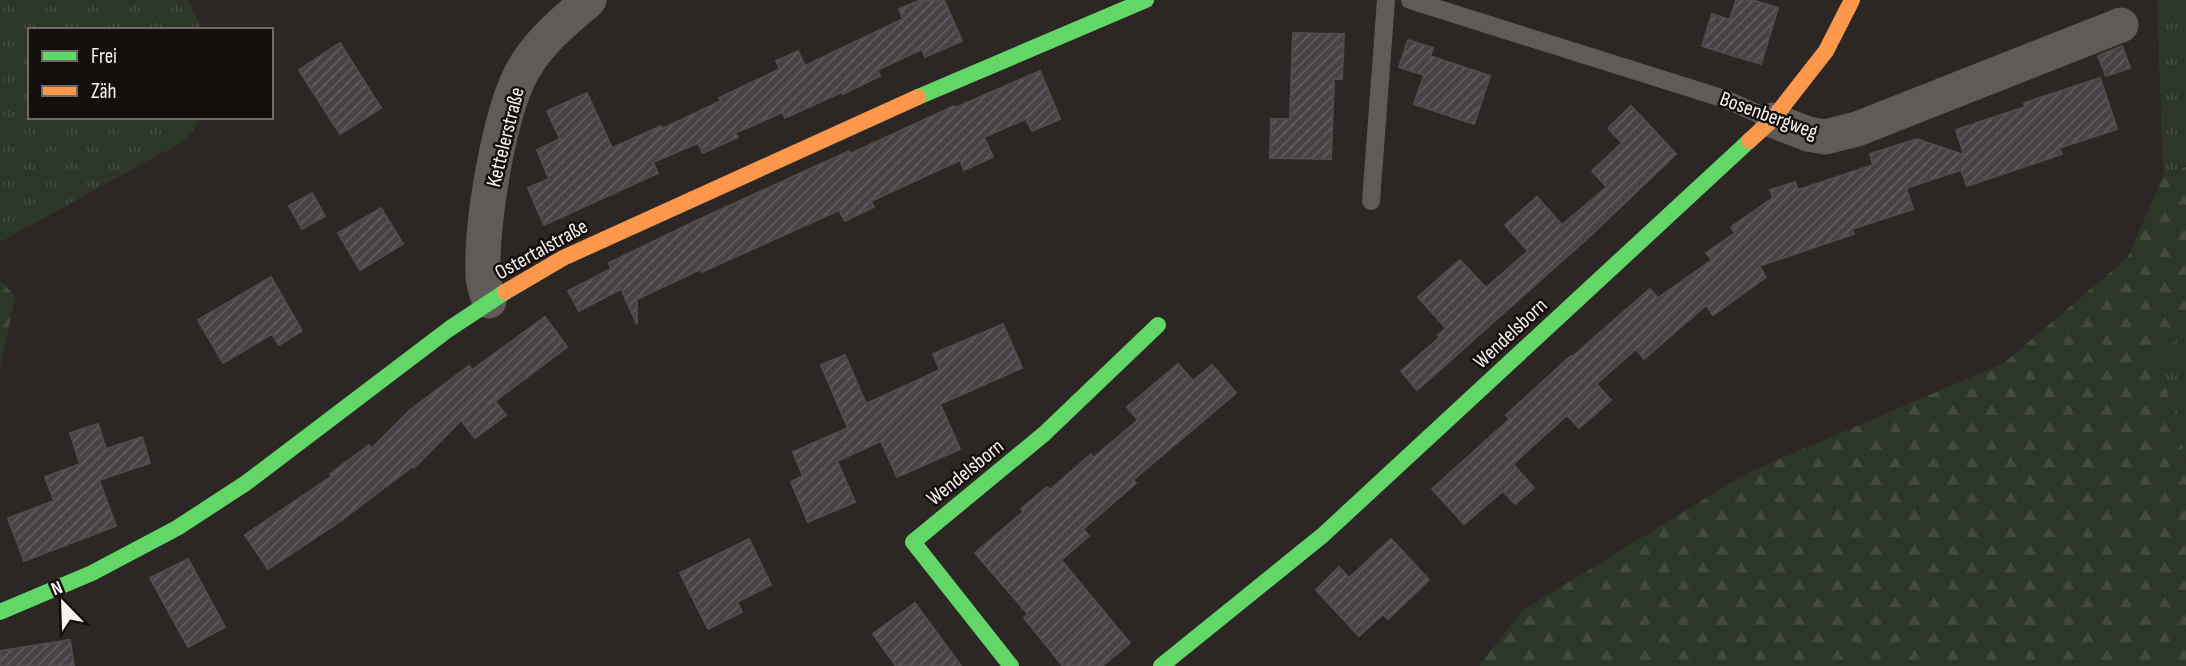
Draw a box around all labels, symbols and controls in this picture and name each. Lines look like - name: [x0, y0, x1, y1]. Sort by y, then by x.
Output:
- legend: [28, 28, 273, 119]
- text: Frei: [91, 44, 117, 69]
- text: Zäh: [91, 79, 117, 104]
- street label: Kettelerstraße: [481, 85, 530, 189]
- street label: Bosenbergweg: [1716, 86, 1821, 145]
- street label: Ostertalstraße: [491, 214, 592, 285]
- street label: Wendelsborn: [1468, 293, 1552, 374]
- street label: Wendelsborn: [922, 434, 1009, 511]
- north arrow: [28, 568, 98, 638]
- text: N: [48, 576, 66, 601]

